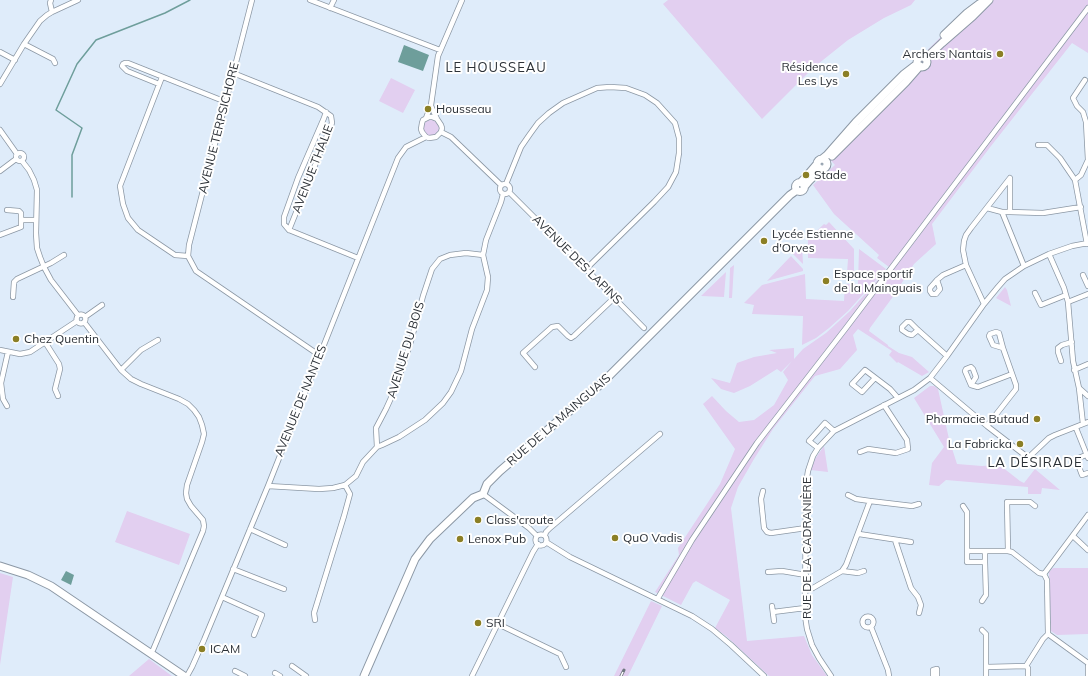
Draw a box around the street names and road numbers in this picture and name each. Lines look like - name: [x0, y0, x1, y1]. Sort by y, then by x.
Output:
- street label: AVENUE TERPSICHORE: [196, 61, 242, 195]
- street label: AVENUE THALIE: [290, 123, 336, 215]
- street label: AVENUE DES LAPINS: [529, 212, 625, 308]
- street label: AVENUE DU BOIS: [384, 300, 428, 400]
- street label: AVENUE DE NANTES: [272, 343, 330, 459]
- street label: RUE DE LA MAINGUAIS: [504, 371, 614, 469]
- street label: RUE DE LA CADRANIÈRE: [800, 477, 814, 619]

